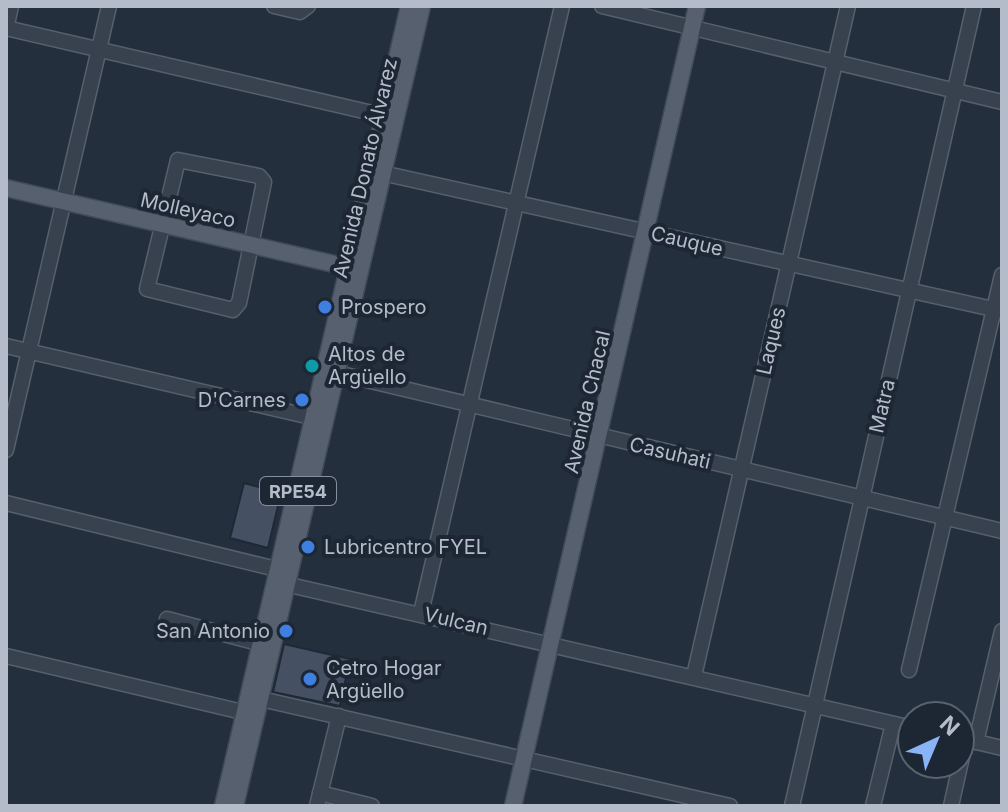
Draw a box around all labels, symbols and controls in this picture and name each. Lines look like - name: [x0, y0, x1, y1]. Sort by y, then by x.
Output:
- street label: Avenida Donato Álvarez: [327, 56, 402, 280]
- street label: Molleyaco: [138, 187, 238, 233]
- street label: Cauque: [649, 221, 725, 261]
- place label: Prospero: [341, 295, 427, 319]
- marker: Prospero: [316, 298, 334, 316]
- street label: Laques: [752, 305, 790, 377]
- street label: Avenida Chacal: [559, 328, 615, 476]
- place label: Altos de Argüello: [328, 342, 406, 389]
- marker: Altos de Argüello: [303, 357, 321, 375]
- street label: Matra: [864, 377, 900, 435]
- place label: D'Carnes: [198, 388, 286, 412]
- marker: D'Carnes: [293, 391, 311, 409]
- street label: Casuhati: [627, 432, 713, 474]
- road number: RPE54: [260, 477, 336, 505]
- place label: Lubricentro FYEL: [324, 535, 487, 559]
- marker: Lubricentro FYEL: [299, 538, 317, 556]
- street label: Vulcan: [422, 602, 490, 640]
- place label: San Antonio: [156, 619, 270, 643]
- marker: San Antonio: [277, 622, 295, 640]
- place label: Cetro Hogar Argüello: [326, 656, 442, 703]
- marker: Cetro Hogar Argüello: [301, 670, 319, 688]
- north arrow: [896, 700, 976, 780]
- text: N: [935, 710, 965, 741]

